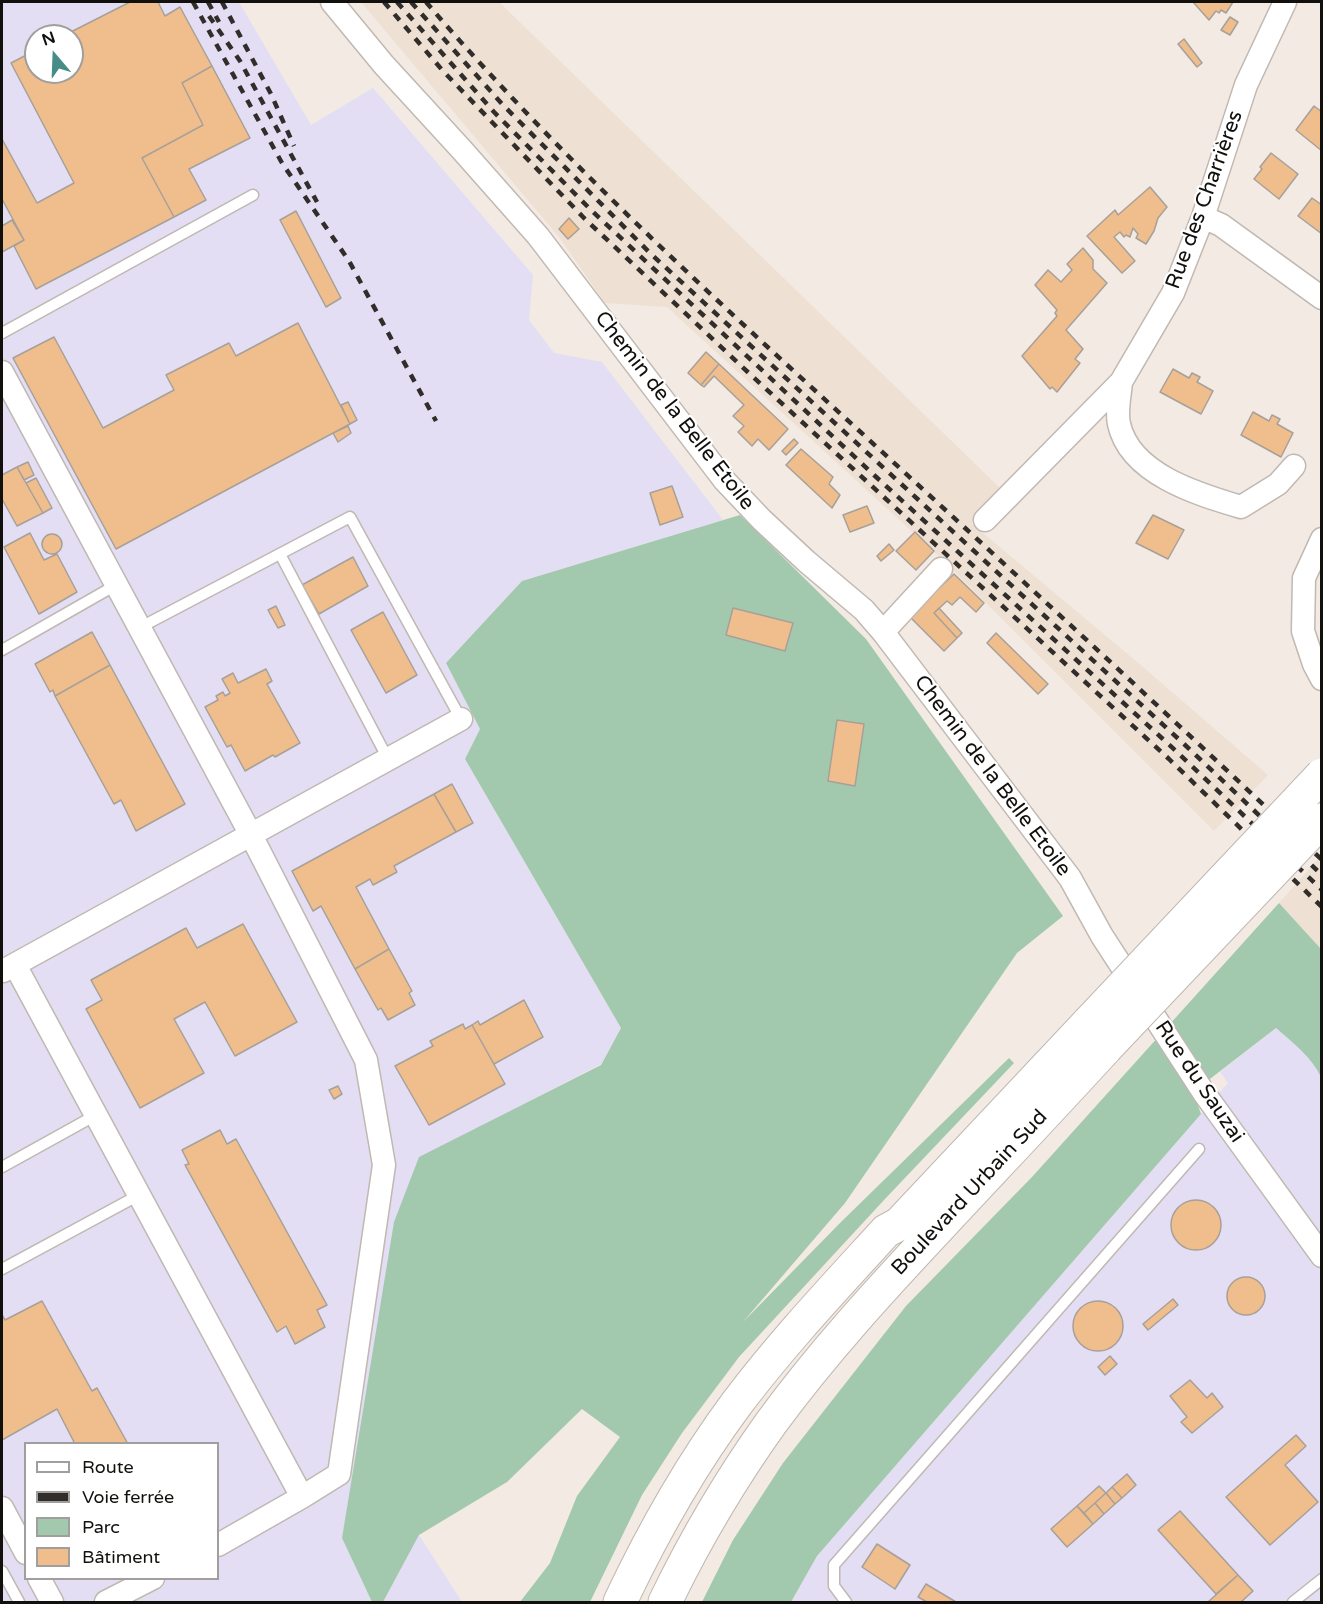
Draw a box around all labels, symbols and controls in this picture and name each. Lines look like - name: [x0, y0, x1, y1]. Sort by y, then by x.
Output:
- north arrow: [24, 24, 84, 84]
- text: N: [39, 27, 58, 50]
- street label: Rue des Charrières: [1161, 107, 1249, 293]
- street label: Chemin de la Belle Etoile: [589, 307, 759, 515]
- street label: Chemin de la Belle Etoile: [908, 670, 1076, 882]
- street label: Rue du Sauzai: [1149, 1016, 1249, 1148]
- street label: Boulevard Urbain Sud: [887, 1105, 1053, 1281]
- legend: [24, 1442, 219, 1580]
- text: Route: [82, 1456, 134, 1478]
- text: Voie ferrée: [82, 1486, 174, 1508]
- text: Parc: [82, 1516, 120, 1538]
- text: Bâtiment: [82, 1546, 160, 1568]

